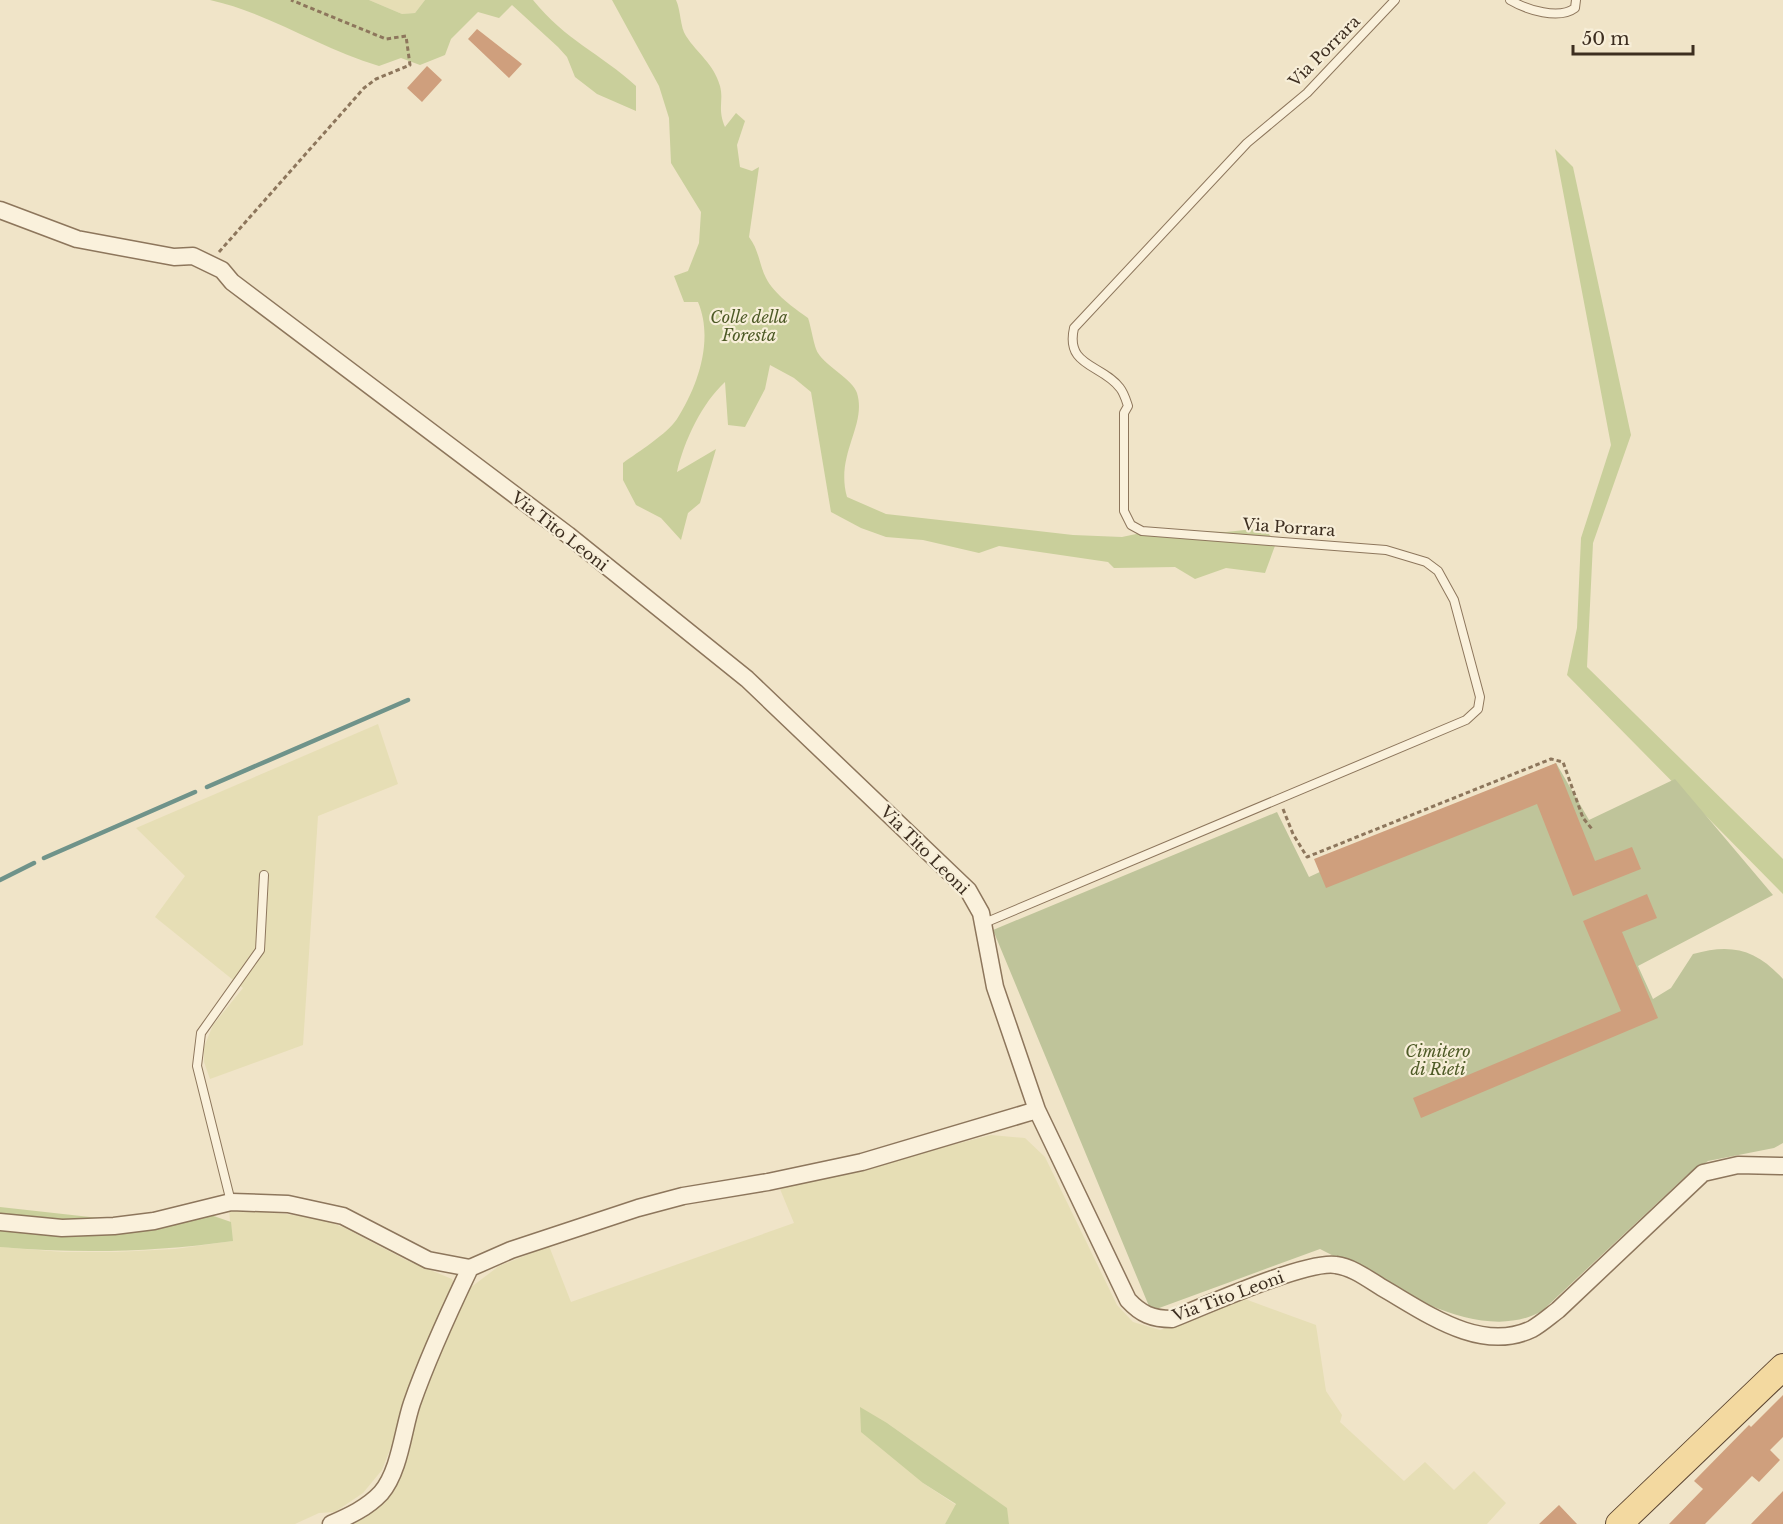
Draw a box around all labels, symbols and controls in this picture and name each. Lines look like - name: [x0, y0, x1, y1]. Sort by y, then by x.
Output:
- street label: Via Porrara: [1283, 11, 1364, 92]
- scale bar: [1573, 18, 1693, 56]
- text: 50 m: [1582, 28, 1630, 50]
- park label: Colle della Foresta: [710, 307, 788, 345]
- street label: Via Tito Leoni: [507, 486, 613, 575]
- street label: Via Porrara: [1241, 514, 1336, 540]
- street label: Via Tito Leoni: [876, 801, 974, 899]
- park label: Cimitero di Rieti: [1405, 1041, 1471, 1079]
- street label: Via Tito Leoni: [1169, 1266, 1287, 1326]

